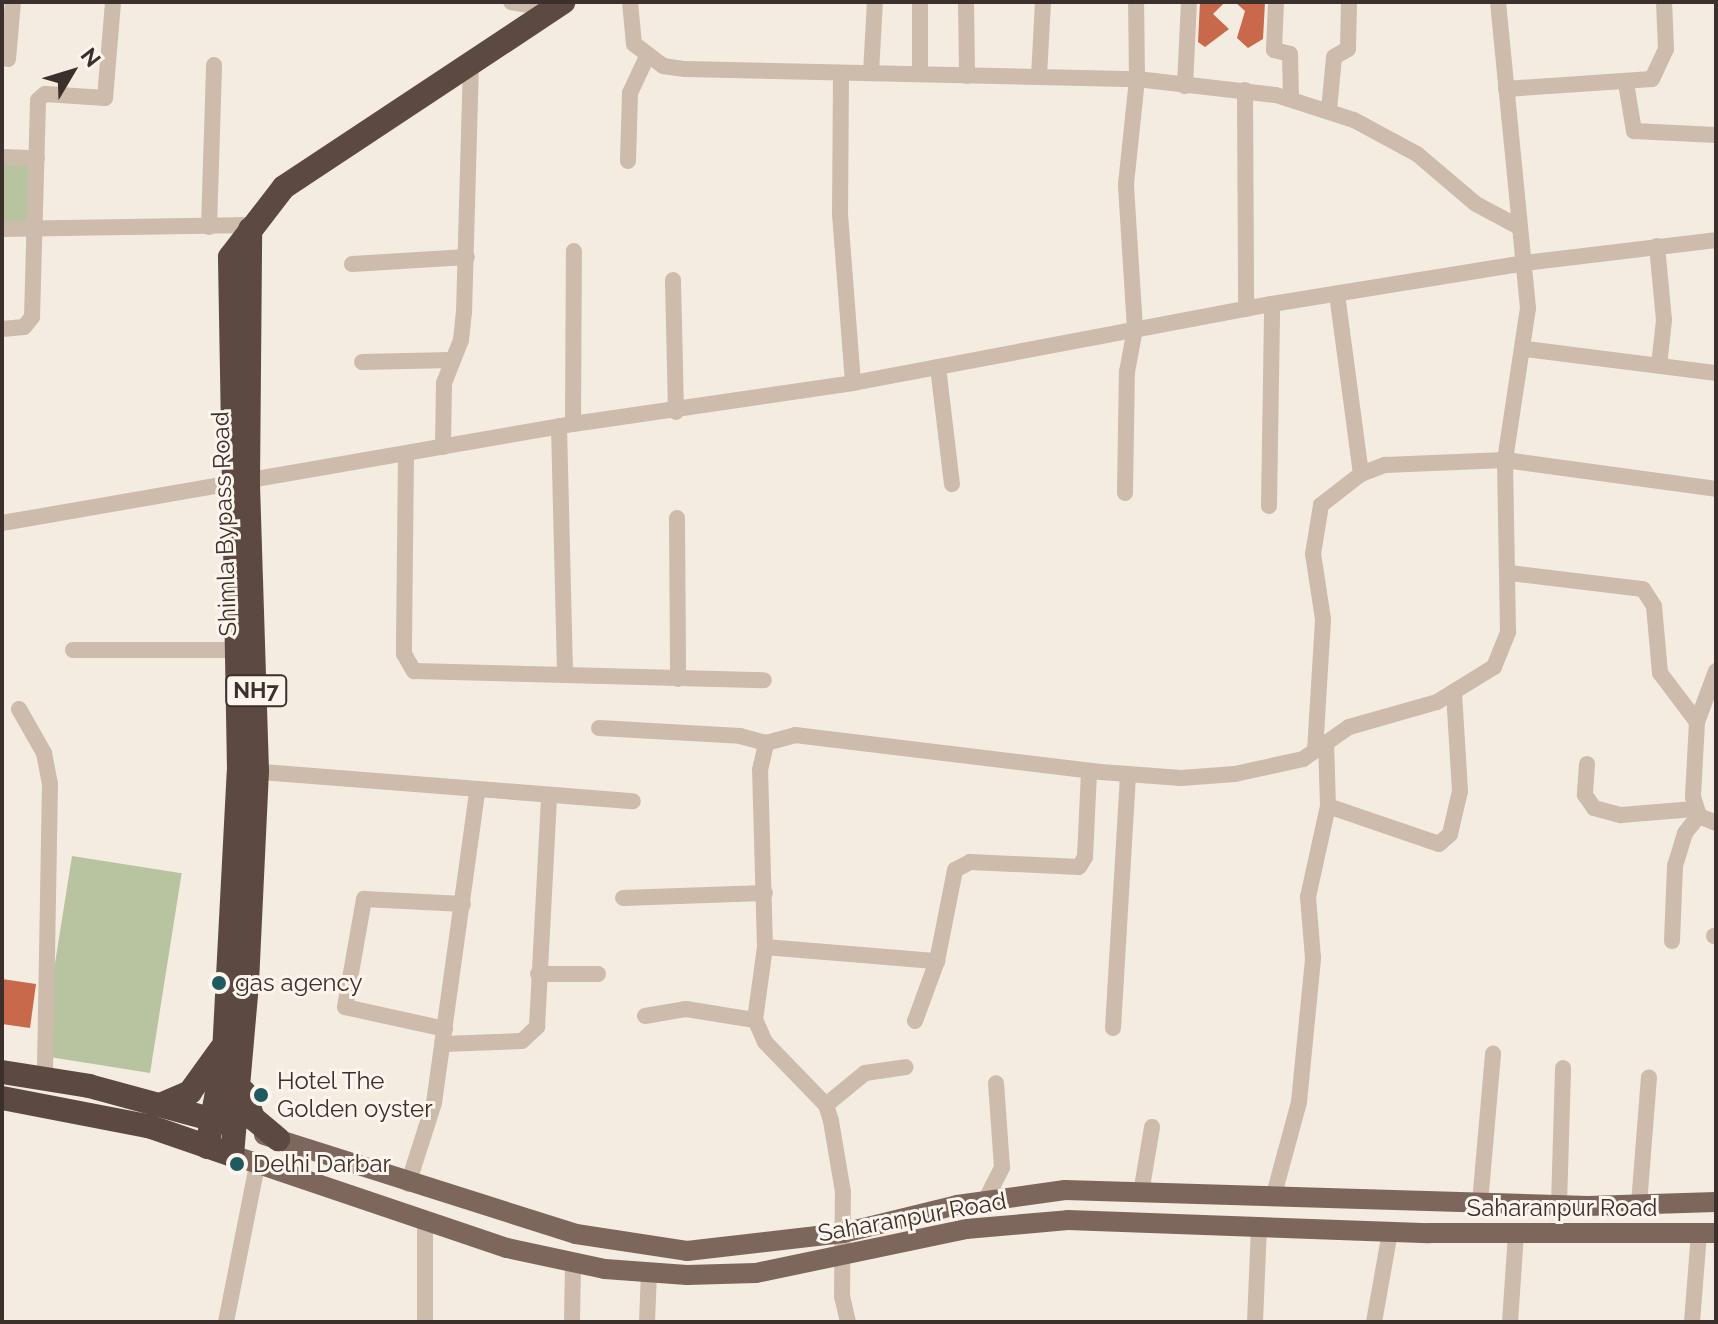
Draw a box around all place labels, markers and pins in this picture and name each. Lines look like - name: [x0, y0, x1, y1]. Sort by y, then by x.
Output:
- place label: gas agency: [235, 969, 363, 997]
- marker: gas agency: [210, 974, 228, 992]
- place label: Hotel The Golden oyster: [277, 1067, 433, 1123]
- marker: Hotel The Golden oyster: [252, 1086, 270, 1104]
- place label: Delhi Darbar: [253, 1150, 391, 1178]
- marker: Delhi Darbar: [228, 1155, 246, 1173]

